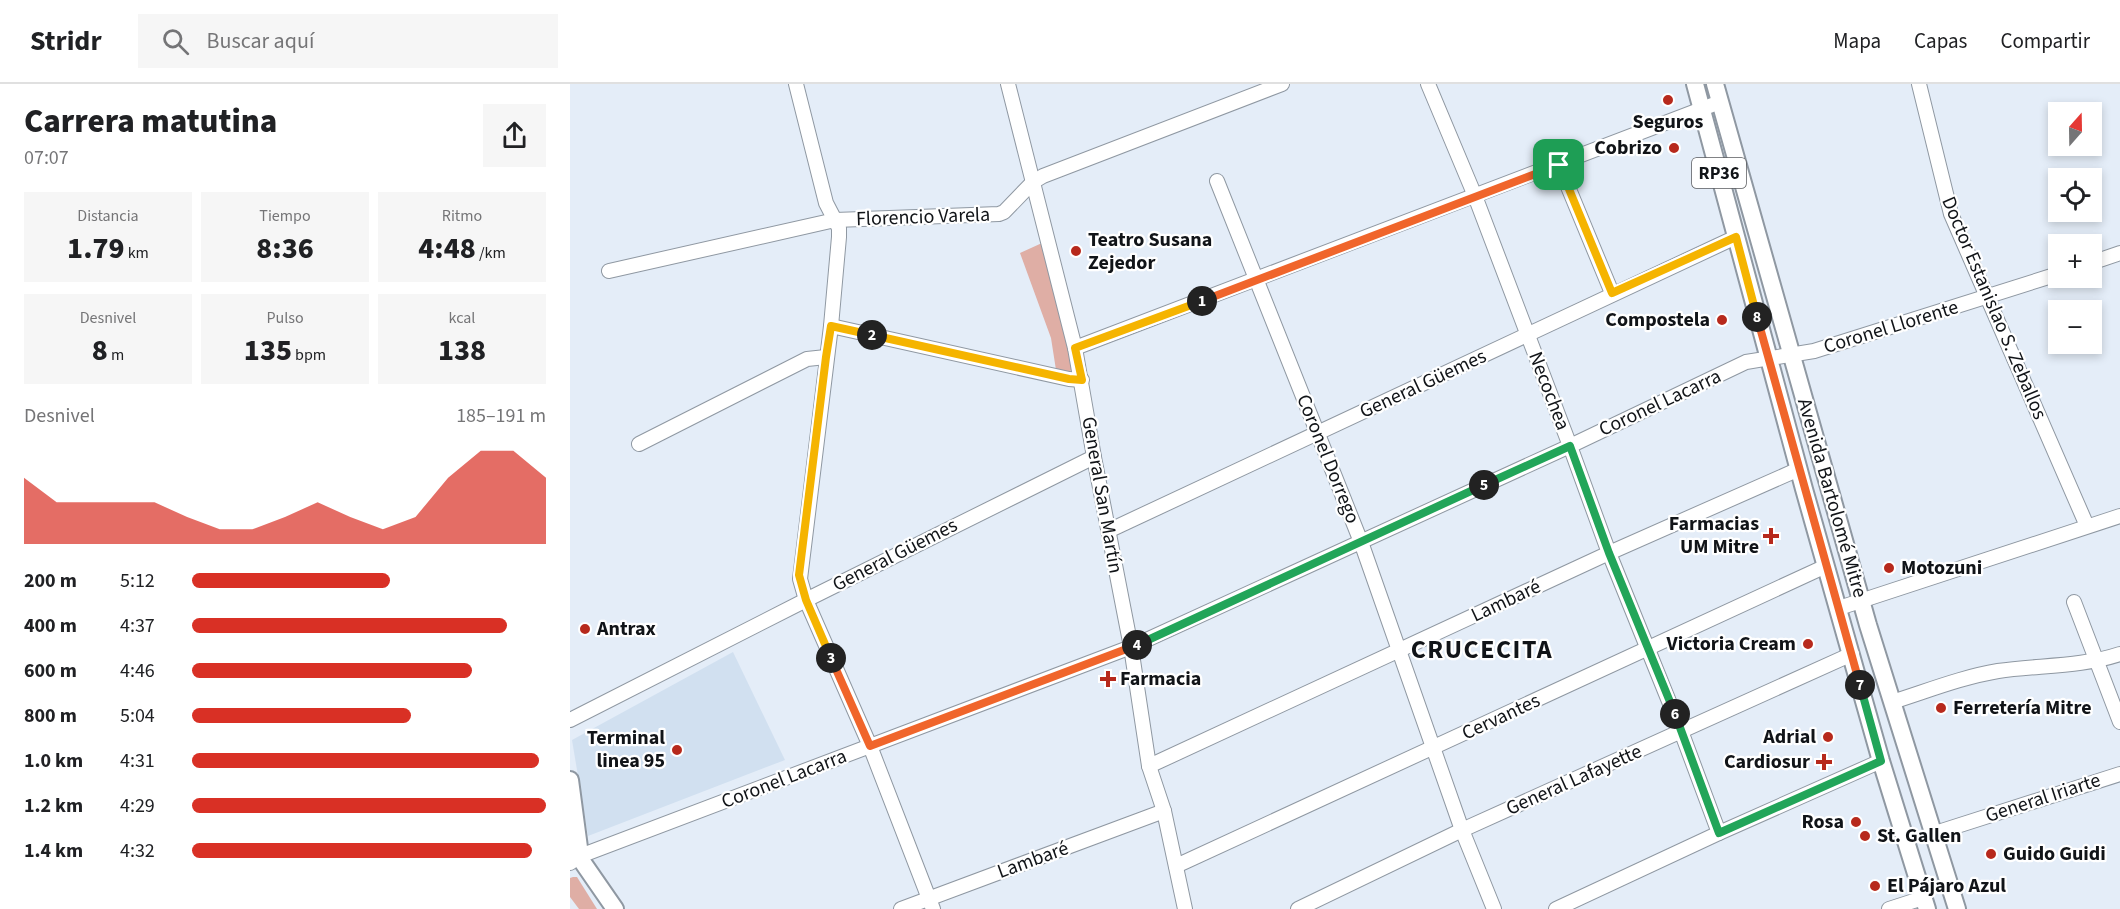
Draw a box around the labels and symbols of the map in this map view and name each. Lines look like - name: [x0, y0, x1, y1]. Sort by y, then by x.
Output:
- marker: Seguros: [1661, 93, 1675, 107]
- north arrow: [2048, 102, 2102, 156]
- place label: Seguros: [1633, 108, 1704, 136]
- place label: Cobrizo: [1594, 134, 1662, 162]
- pin: [1533, 139, 1584, 190]
- marker: Cobrizo: [1667, 141, 1681, 155]
- road number: RP36: [1692, 158, 1746, 188]
- street label: Doctor Estanislao S. Zeballos: [1934, 192, 2054, 424]
- street label: Florencio Varela: [856, 201, 990, 233]
- place label: Teatro Susana Zejedor: [1088, 226, 1212, 277]
- marker: Teatro Susana Zejedor: [1069, 244, 1083, 258]
- pin: 1: [1187, 286, 1217, 316]
- street label: Coronel Llorente: [1820, 293, 1962, 361]
- pin: 8: [1742, 302, 1772, 332]
- place label: Compostela: [1605, 306, 1710, 334]
- marker: Compostela: [1715, 313, 1729, 327]
- pin: 2: [857, 320, 887, 350]
- street label: General Güemes: [1355, 342, 1491, 426]
- street label: Necochea: [1521, 348, 1577, 434]
- street label: Coronel Lacarra: [1594, 362, 1726, 444]
- street label: Coronel Dorrego: [1289, 390, 1367, 528]
- street label: Avenida Bartolomé Mitre: [1790, 395, 1874, 601]
- street label: General San Martín: [1074, 414, 1130, 576]
- pin: 5: [1469, 470, 1499, 500]
- place label: Farmacias UM Mitre: [1669, 510, 1759, 561]
- street label: General Güemes: [828, 511, 962, 599]
- marker: Farmacias UM Mitre: [1764, 529, 1778, 543]
- place label: Motozuni: [1901, 554, 1982, 582]
- marker: Motozuni: [1882, 561, 1896, 575]
- street label: Lambaré: [1467, 573, 1545, 629]
- place label: Antrax: [596, 615, 656, 643]
- marker: Antrax: [578, 622, 592, 636]
- pin: 4: [1122, 630, 1152, 660]
- place label: Victoria Cream: [1666, 630, 1796, 658]
- district label: CRUCECITA: [1411, 631, 1553, 668]
- marker: Victoria Cream: [1801, 637, 1815, 651]
- pin: 3: [816, 643, 846, 673]
- place label: Farmacia: [1120, 665, 1201, 693]
- pin: 7: [1845, 670, 1875, 700]
- marker: Farmacia: [1101, 672, 1115, 686]
- street label: Cervantes: [1457, 687, 1545, 747]
- place label: Ferretería Mitre: [1953, 694, 2092, 722]
- pin: 6: [1660, 699, 1690, 729]
- marker: Ferretería Mitre: [1934, 701, 1948, 715]
- place label: Adrial: [1762, 723, 1816, 751]
- place label: Terminal linea 95: [587, 724, 665, 775]
- marker: Adrial: [1821, 730, 1835, 744]
- street label: General Lafayette: [1502, 738, 1646, 822]
- street label: Coronel Lacarra: [717, 742, 851, 816]
- marker: Terminal linea 95: [670, 743, 684, 757]
- place label: Cardiosur: [1724, 748, 1810, 776]
- marker: Cardiosur: [1815, 753, 1833, 771]
- street label: General Iriarte: [1982, 766, 2104, 830]
- place label: Rosa: [1802, 808, 1844, 836]
- marker: Rosa: [1849, 815, 1863, 829]
- place label: St. Gallen: [1877, 822, 1962, 850]
- marker: St. Gallen: [1858, 829, 1872, 843]
- street label: Lambaré: [993, 834, 1073, 886]
- place label: Guido Guidi: [2003, 840, 2106, 868]
- marker: Guido Guidi: [1984, 847, 1998, 861]
- place label: El Pájaro Azul: [1887, 872, 2006, 900]
- marker: El Pájaro Azul: [1868, 879, 1882, 893]

